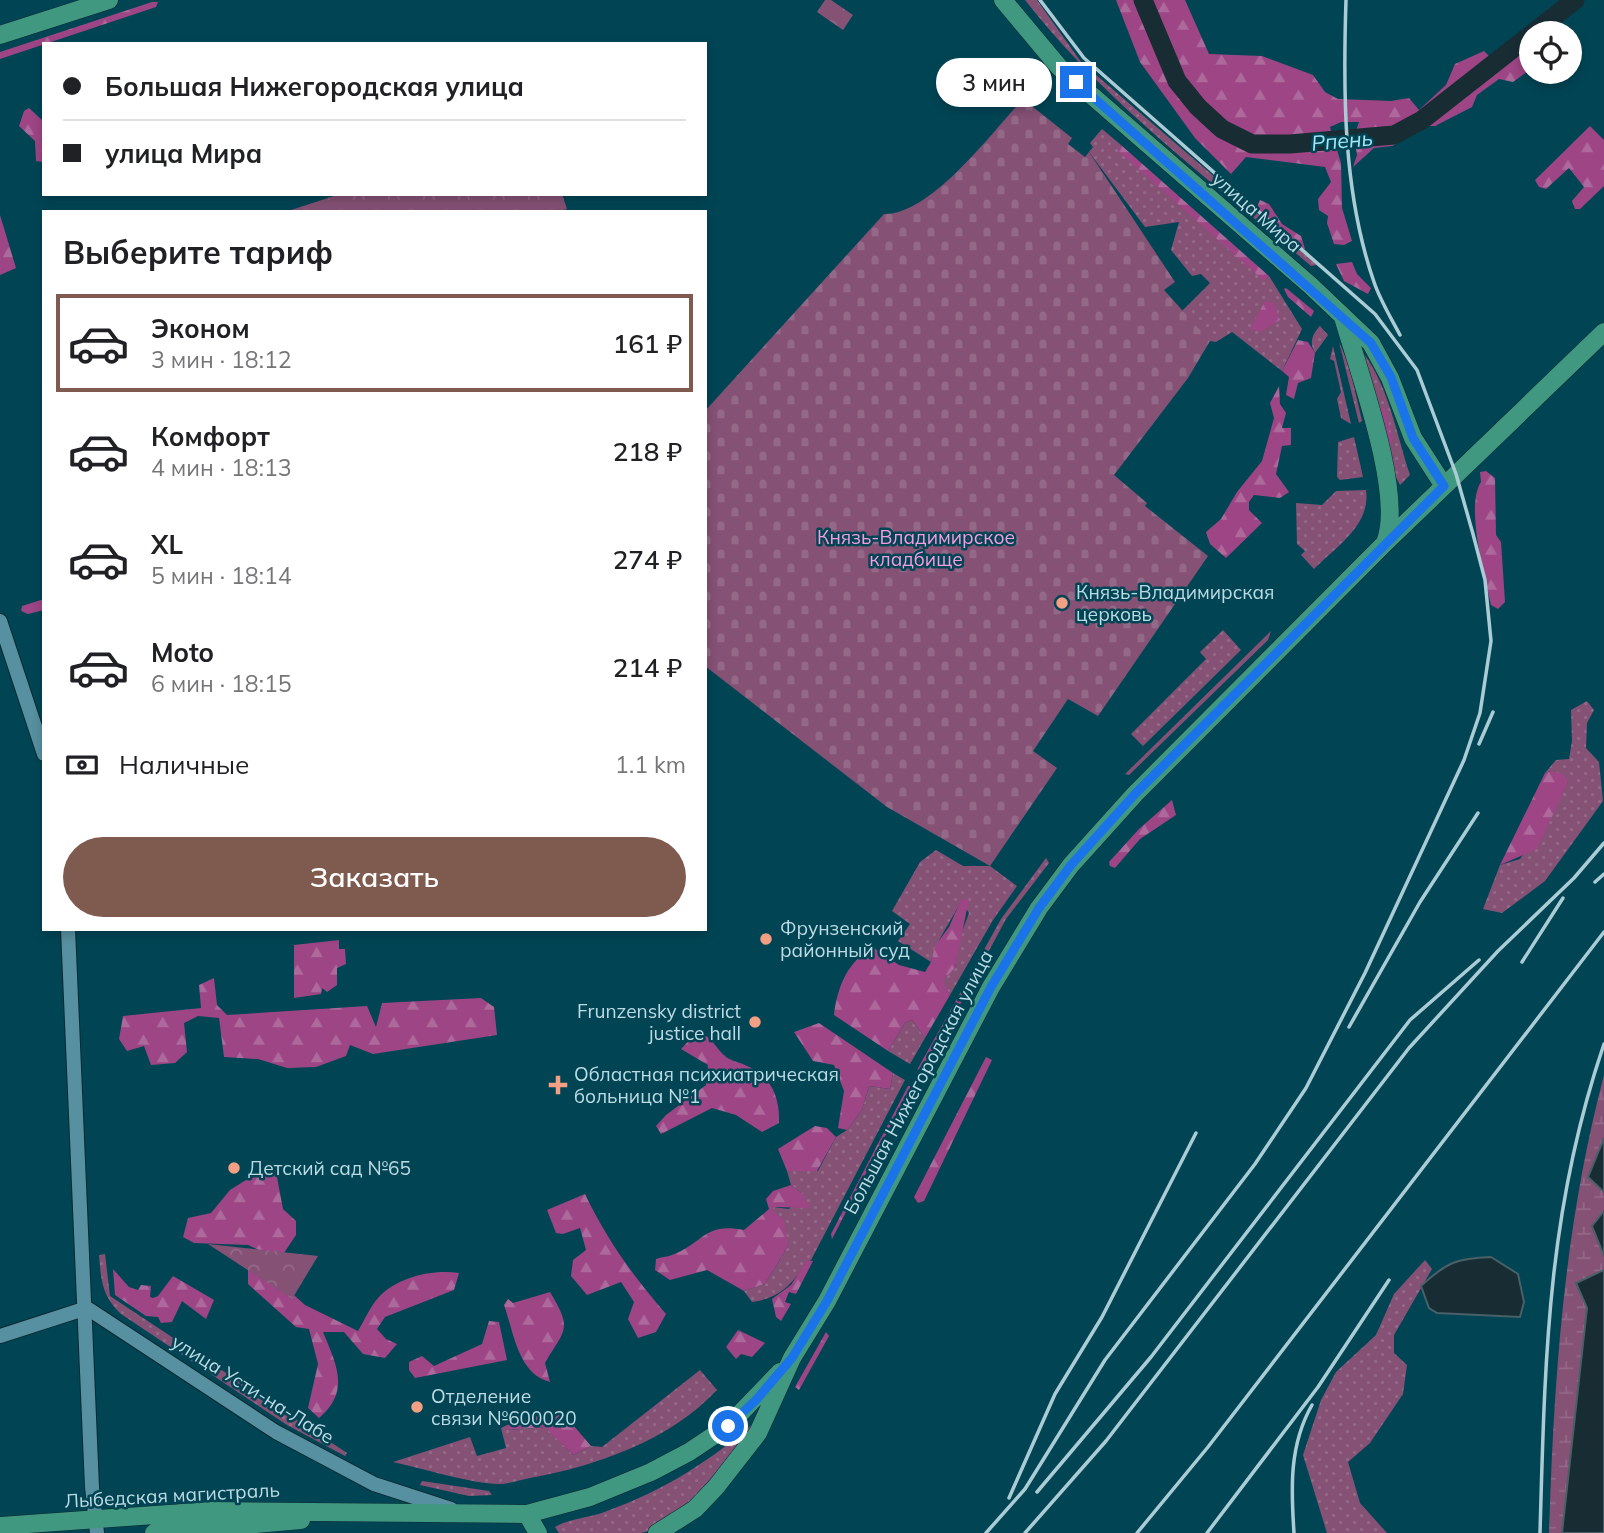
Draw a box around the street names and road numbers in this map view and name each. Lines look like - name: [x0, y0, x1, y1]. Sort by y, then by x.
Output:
- street label: улица Мира: [1207, 166, 1307, 258]
- street label: Большая Нижегородская улица: [838, 946, 998, 1218]
- street label: улица Усти-на-Лабе: [167, 1329, 339, 1449]
- street label: Лыбедская магистраль: [64, 1477, 280, 1513]

